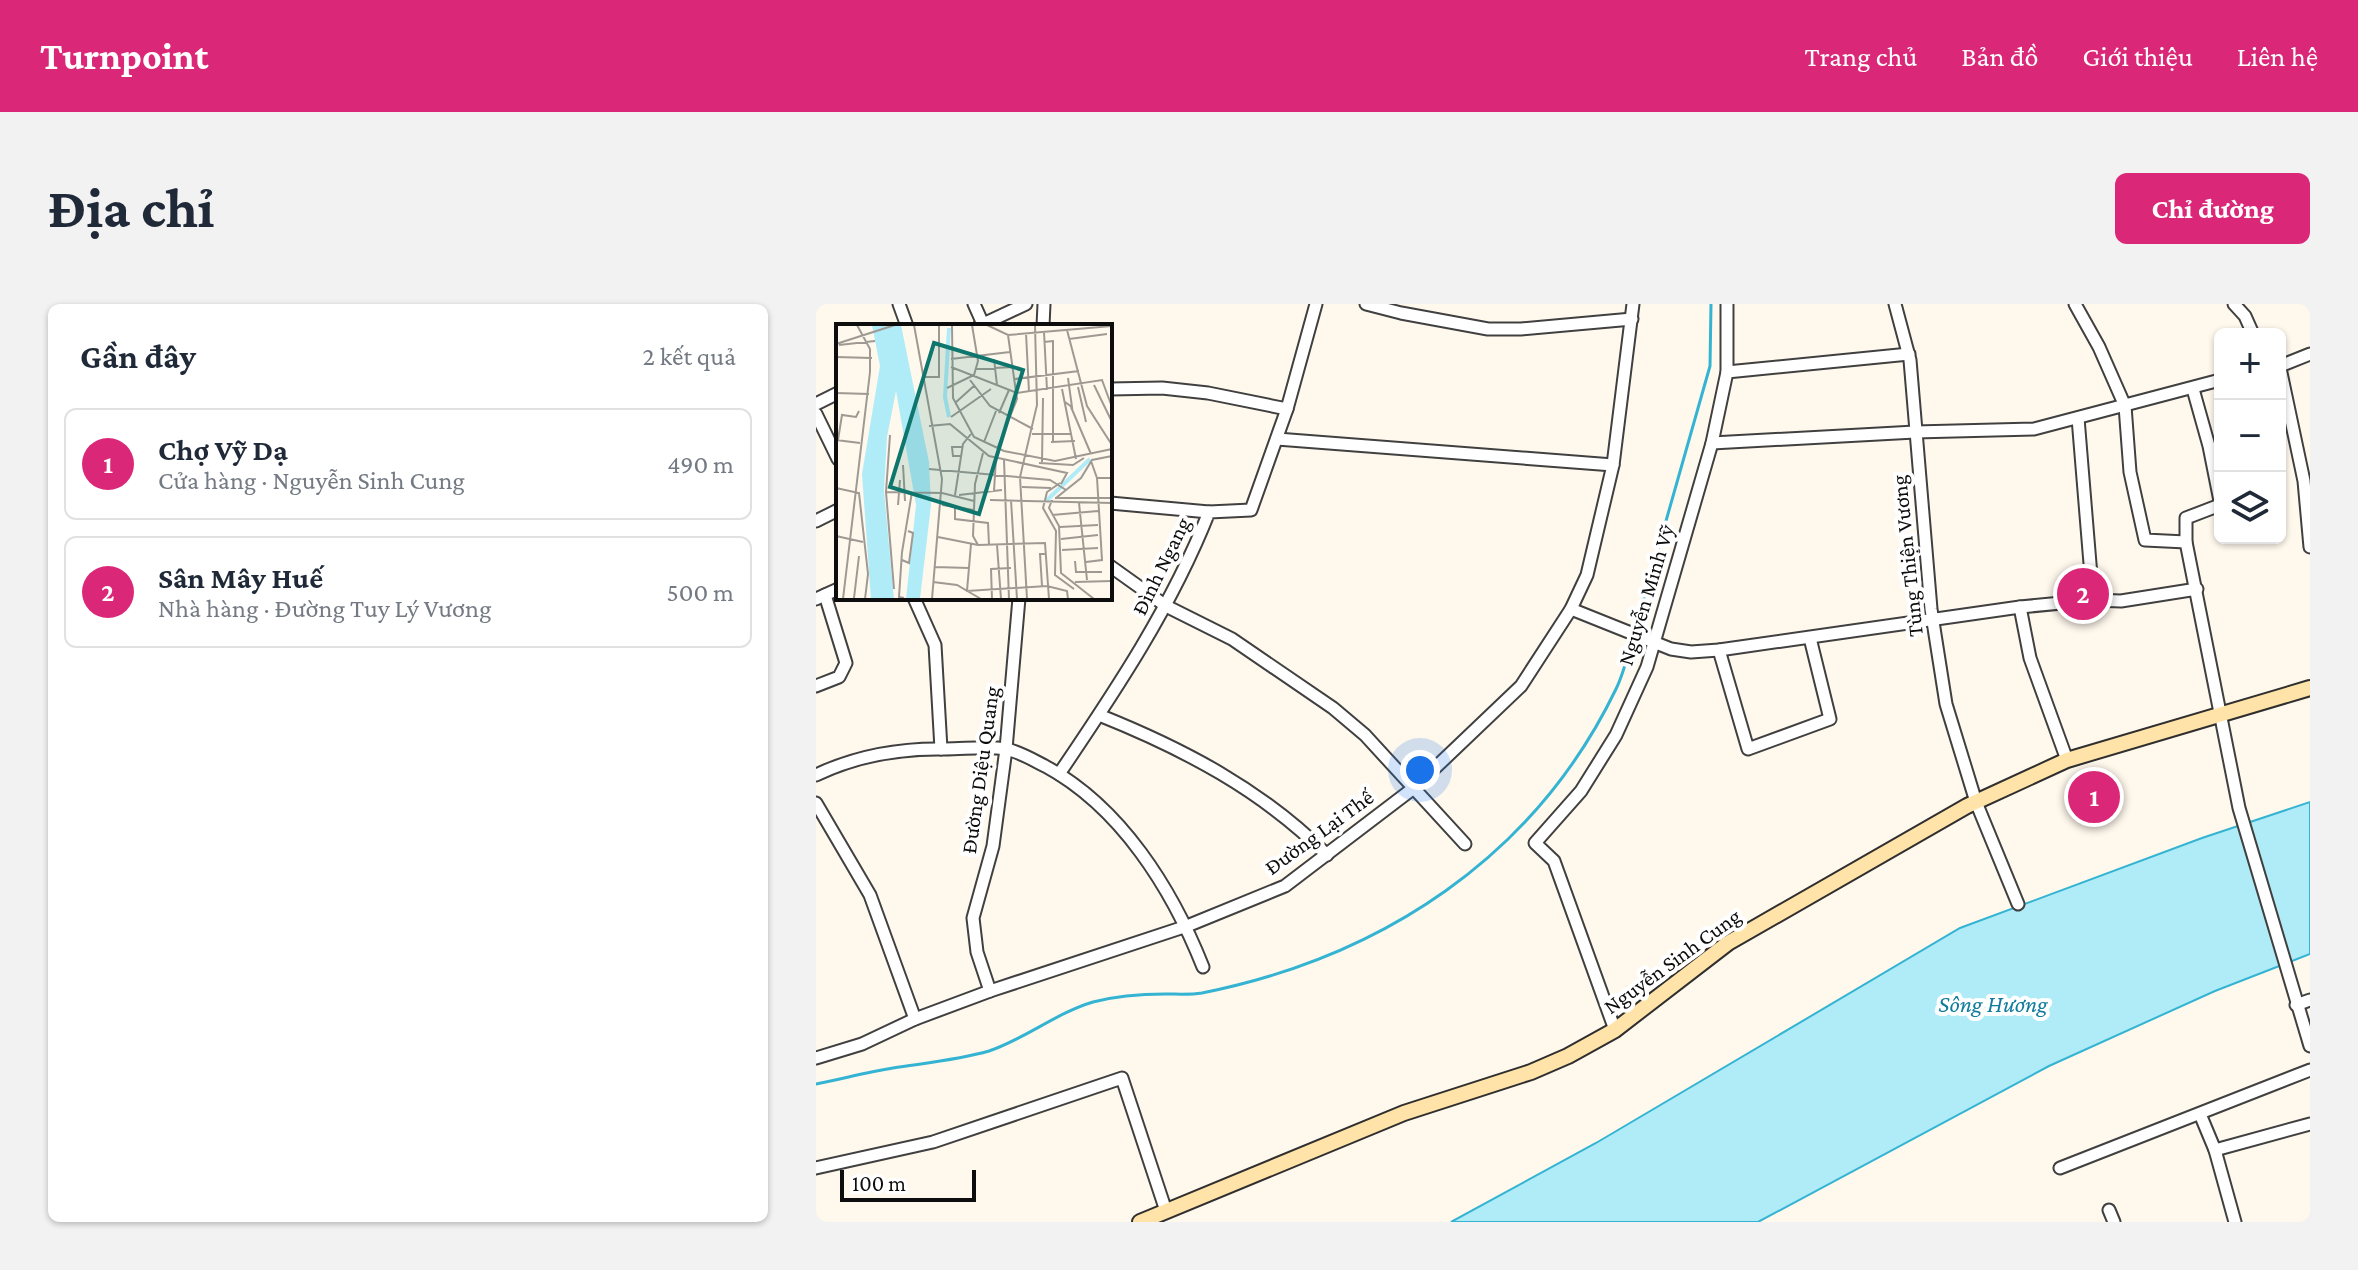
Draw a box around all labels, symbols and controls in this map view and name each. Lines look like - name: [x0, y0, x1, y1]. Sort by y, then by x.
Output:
- text: Turnpoint: [40, 35, 208, 77]
- text: Trang chủ: [1804, 41, 1917, 72]
- text: Bản đồ: [1961, 41, 2038, 72]
- text: Giới thiệu: [2082, 41, 2193, 72]
- text: Liên hệ: [2237, 41, 2318, 72]
- button: Chỉ đường: [2115, 173, 2310, 244]
- text: Địa chỉ: [48, 177, 214, 239]
- inset map: [836, 324, 1112, 600]
- map controls: [2214, 328, 2286, 544]
- button: +: [2214, 328, 2286, 400]
- text: Gần đây: [80, 338, 196, 375]
- text: 2 kết quả: [642, 342, 736, 371]
- button: −: [2214, 400, 2286, 472]
- text: Chợ Vỹ Dạ: [158, 433, 288, 466]
- text: 1: [103, 450, 113, 479]
- text: 490 m: [667, 450, 734, 479]
- text: Cửa hàng · Nguyễn Sinh Cung: [158, 466, 465, 495]
- button: layers: [2214, 472, 2286, 544]
- street label: Tùng Thiện Vương: [1886, 474, 1928, 638]
- street label: Đình Ngang: [1127, 513, 1196, 619]
- street label: Nguyễn Minh Vỹ: [1613, 521, 1680, 669]
- text: Sân Mây Huế: [158, 561, 323, 594]
- pin: 2: [2057, 564, 2109, 624]
- text: 2: [101, 578, 115, 607]
- text: 500 m: [667, 578, 734, 607]
- text: Nhà hàng · Đường Tuy Lý Vương: [158, 594, 491, 623]
- street label: Đường Diệu Quang: [956, 684, 1004, 855]
- your location: [1400, 750, 1440, 790]
- pin: 1: [2068, 767, 2120, 827]
- street label: Đường Lại Thế: [1260, 783, 1379, 880]
- street label: Nguyễn Sinh Cung: [1599, 903, 1746, 1019]
- water label: Sông Hương: [1938, 990, 2049, 1017]
- scale bar: [840, 1166, 976, 1202]
- text: 100 m: [852, 1171, 906, 1196]

